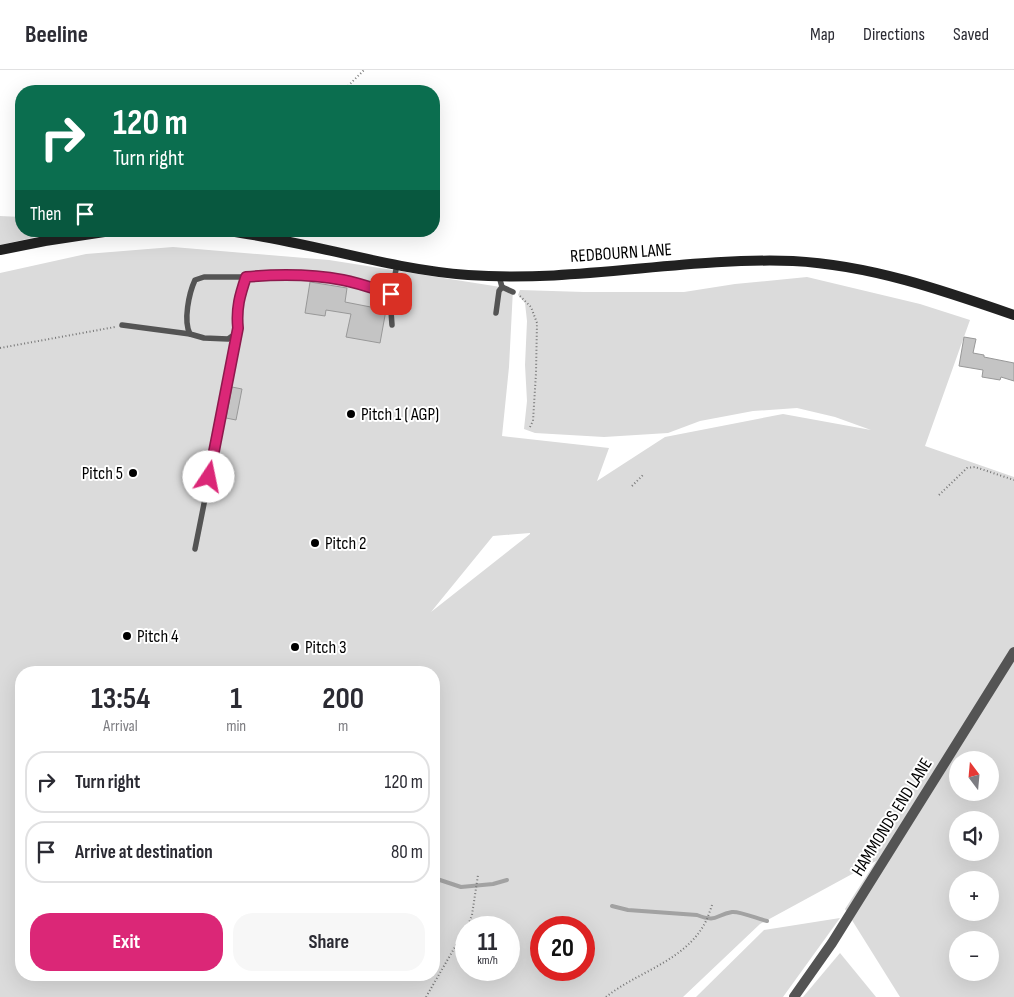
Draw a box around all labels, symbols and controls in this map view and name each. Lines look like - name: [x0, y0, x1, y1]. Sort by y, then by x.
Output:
- text: Beeline: [25, 20, 88, 49]
- text: Map: [810, 24, 835, 45]
- text: Directions: [863, 24, 925, 45]
- text: Saved: [953, 24, 989, 45]
- text: 120 m: [113, 102, 188, 145]
- icon: right: [30, 105, 95, 170]
- text: Turn right: [113, 145, 184, 172]
- icon: arrive: [71, 200, 99, 228]
- text: Then: [30, 203, 61, 226]
- street label: REDBOURN LANE: [569, 239, 673, 267]
- pin: [370, 273, 412, 315]
- icon: arrive: [377, 280, 405, 308]
- place label: Pitch 1 ( AGP): [361, 404, 439, 425]
- marker: Pitch 1 ( AGP): [345, 408, 357, 420]
- position arrow: [182, 450, 234, 502]
- place label: Pitch 5: [82, 463, 123, 484]
- marker: Pitch 5: [127, 467, 139, 479]
- place label: Pitch 2: [325, 533, 366, 554]
- marker: Pitch 2: [309, 537, 321, 549]
- place label: Pitch 4: [137, 626, 179, 647]
- marker: Pitch 4: [121, 630, 133, 642]
- place label: Pitch 3: [305, 637, 347, 658]
- marker: Pitch 3: [289, 641, 301, 653]
- text: 13:54: [91, 681, 150, 717]
- text: 1: [230, 681, 242, 717]
- text: 200: [322, 681, 364, 717]
- text: Arrival: [103, 717, 138, 736]
- text: min: [226, 717, 246, 736]
- text: m: [338, 717, 348, 736]
- north arrow: [949, 751, 999, 801]
- map controls: [949, 751, 999, 981]
- street label: HAMMONDS END LANE: [847, 754, 937, 880]
- icon: right: [32, 768, 60, 796]
- text: Turn right: [75, 771, 140, 794]
- text: 120 m: [385, 771, 423, 794]
- button: sound: [949, 811, 999, 861]
- icon: arrive: [32, 838, 60, 866]
- text: Arrive at destination: [75, 841, 213, 864]
- text: 80 m: [391, 841, 423, 864]
- button: +: [949, 871, 999, 921]
- button: Exit: [30, 913, 223, 971]
- button: Share: [233, 913, 425, 971]
- speed limit sign: 20: [530, 916, 595, 981]
- text: 11: [478, 927, 497, 958]
- button: −: [949, 931, 999, 981]
- text: km/h: [477, 953, 498, 968]

